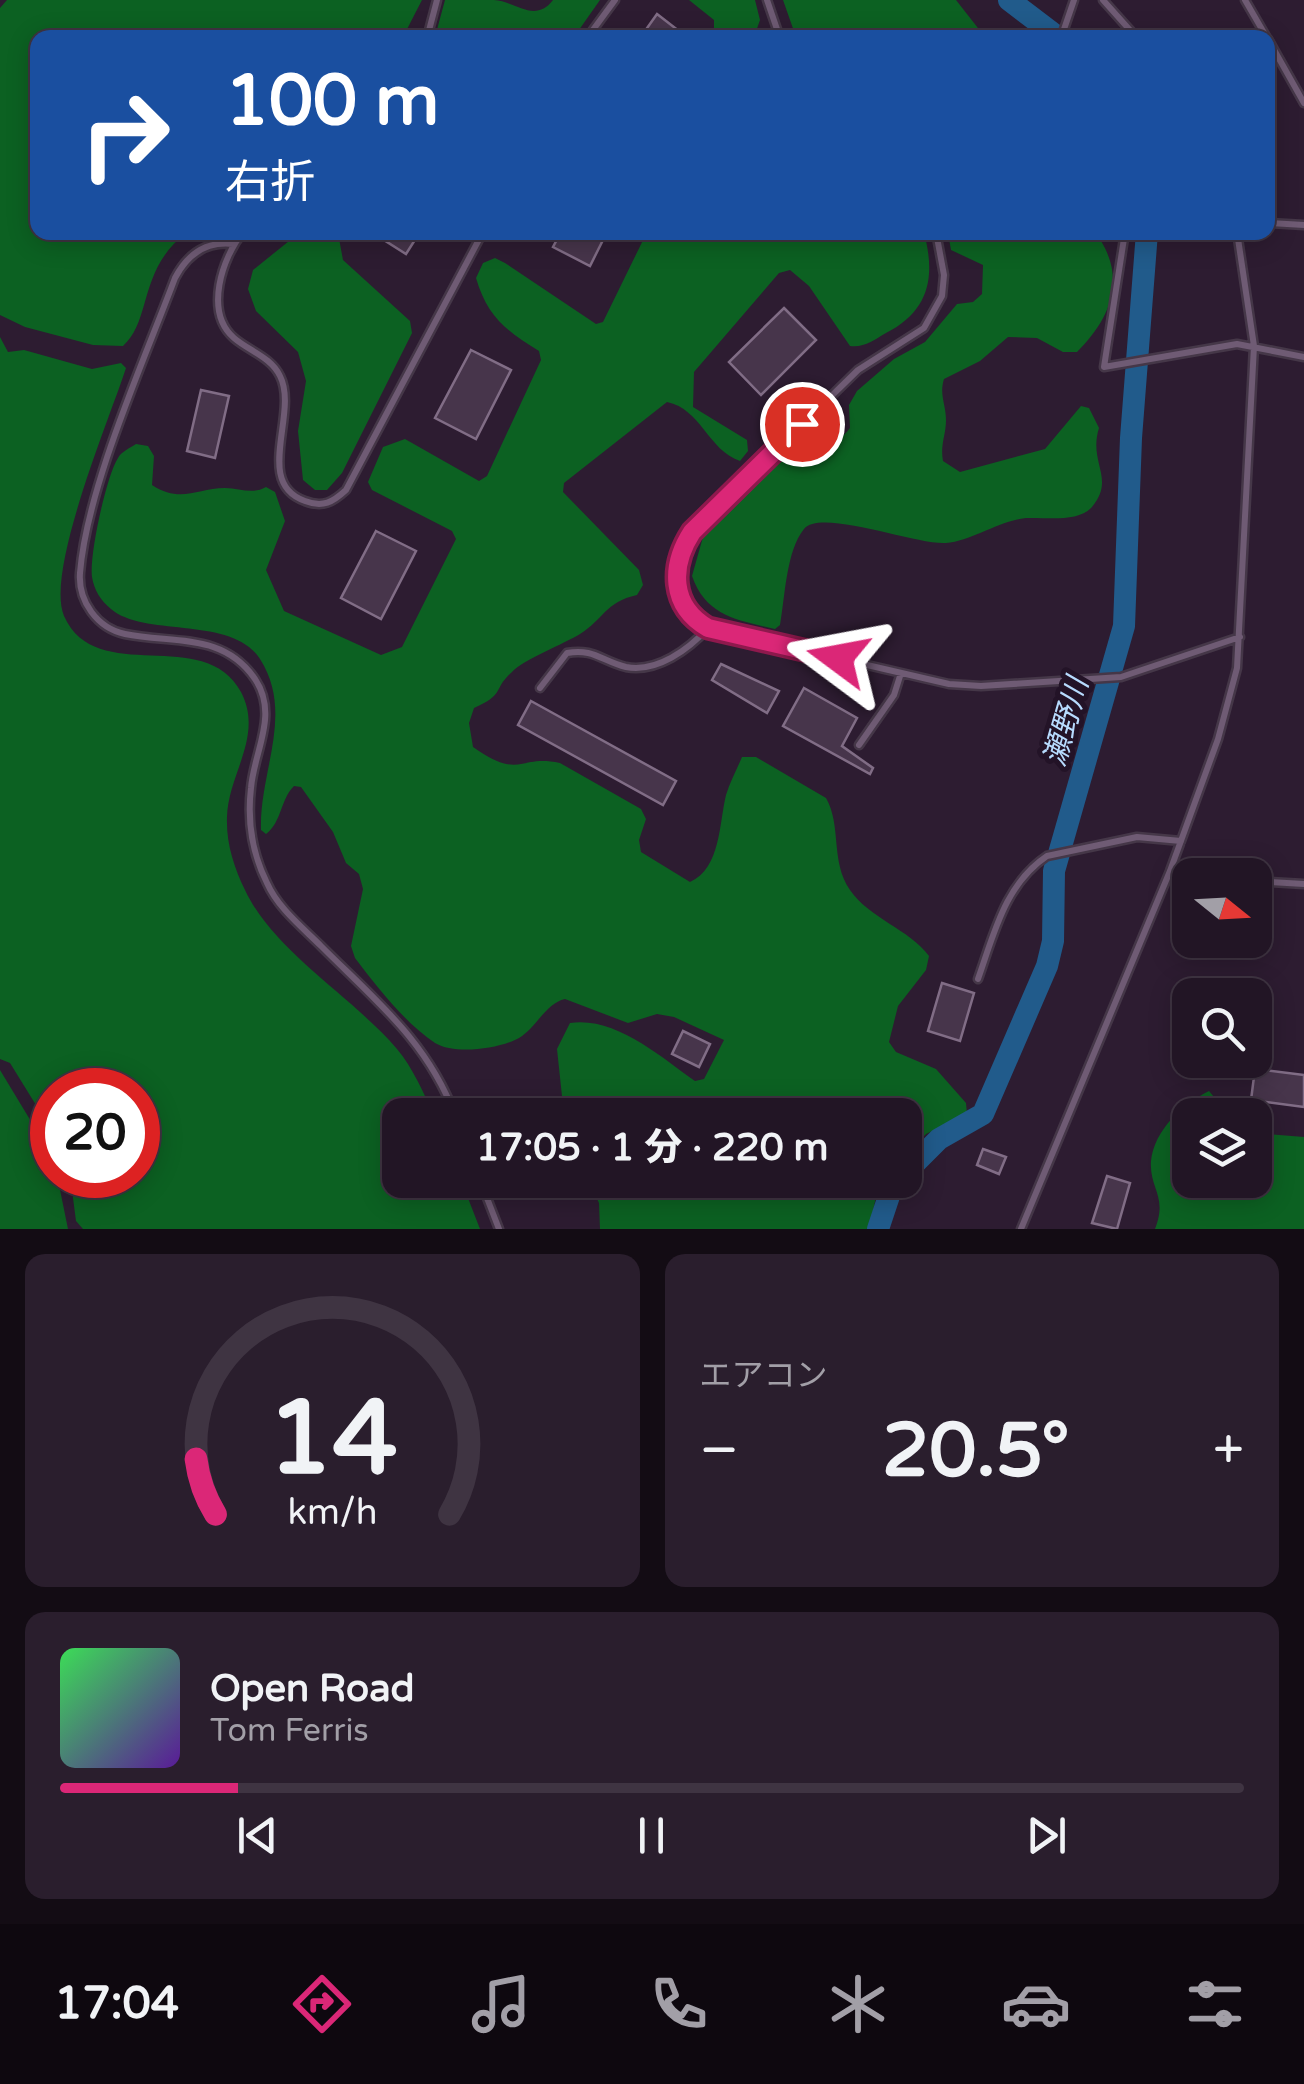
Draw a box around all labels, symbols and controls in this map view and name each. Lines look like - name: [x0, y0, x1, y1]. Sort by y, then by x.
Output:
- text: 100 m: [225, 60, 439, 144]
- icon: right: [60, 70, 190, 200]
- text: 右折: [225, 156, 315, 210]
- pin: [760, 382, 845, 467]
- icon: arrive: [775, 397, 830, 452]
- position arrow: [786, 606, 890, 710]
- water label: 瀬野川: [1036, 671, 1097, 770]
- north arrow: [1172, 858, 1272, 958]
- map controls: [1172, 858, 1272, 1198]
- button: search: [1172, 978, 1272, 1078]
- speed limit sign: 20: [30, 1068, 160, 1198]
- button: layers: [1172, 1098, 1272, 1198]
- text: 17:05 · 1 分 · 220 m: [476, 1125, 828, 1171]
- text: エアコン: [700, 1357, 828, 1395]
- text: 14: [267, 1377, 398, 1502]
- text: 20.5°: [882, 1406, 1070, 1496]
- text: −: [700, 1418, 739, 1484]
- text: +: [1213, 1418, 1244, 1484]
- text: km/h: [287, 1491, 377, 1534]
- text: Open Road: [210, 1666, 415, 1712]
- text: Tom Ferris: [210, 1712, 369, 1750]
- icon: previous: [230, 1808, 285, 1863]
- icon: pause: [624, 1808, 679, 1863]
- icon: next: [1019, 1808, 1074, 1863]
- icon: directions: [287, 1969, 357, 2039]
- icon: music: [466, 1969, 536, 2039]
- icon: phone: [644, 1969, 714, 2039]
- icon: climate: [823, 1969, 893, 2039]
- icon: car: [1001, 1969, 1071, 2039]
- icon: filters: [1180, 1969, 1250, 2039]
- text: 17:04: [54, 1977, 179, 2031]

